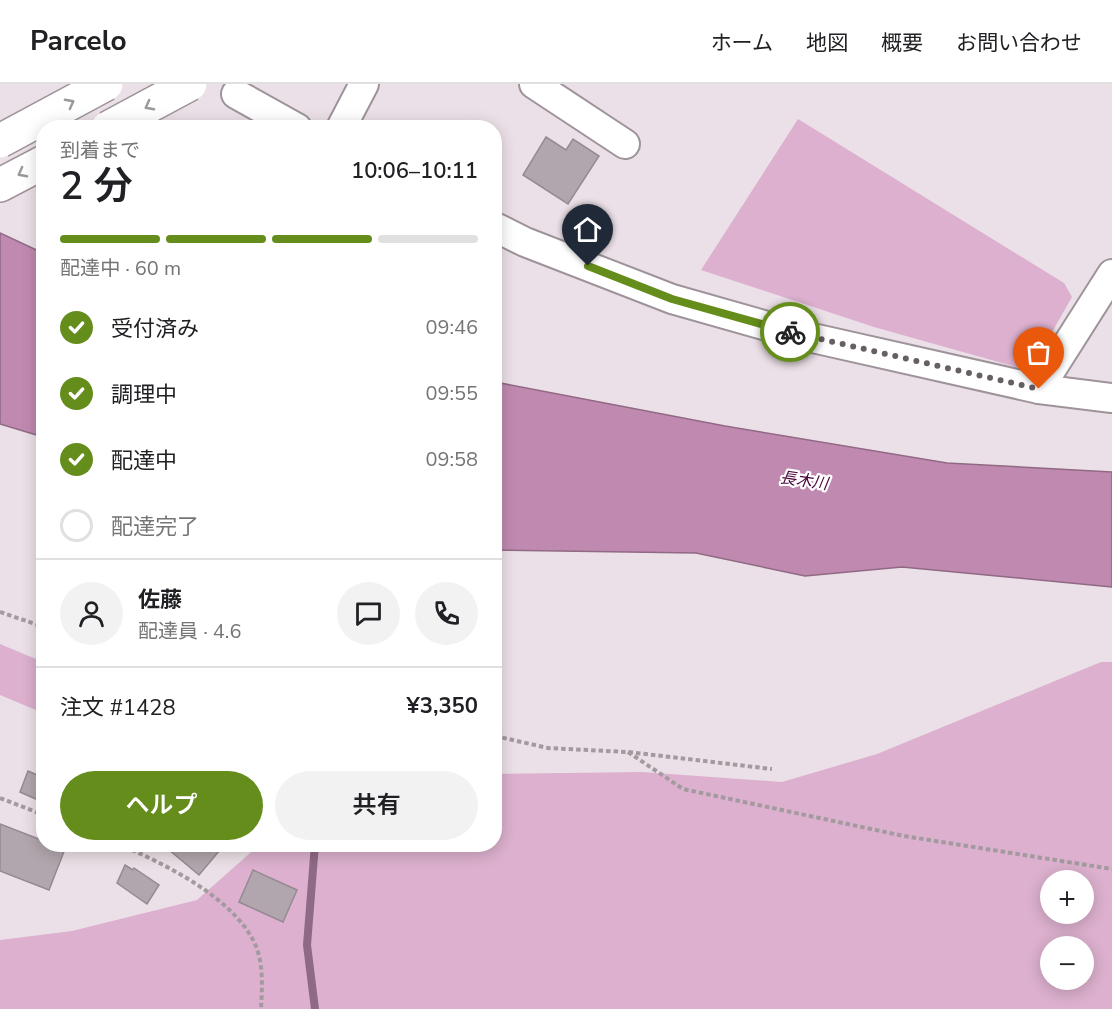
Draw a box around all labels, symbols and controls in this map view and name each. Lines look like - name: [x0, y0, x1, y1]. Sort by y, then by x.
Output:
- text: Parcelo: [30, 22, 127, 60]
- text: ホーム: [711, 29, 773, 57]
- text: 地図: [806, 29, 848, 57]
- text: 概要: [881, 29, 923, 57]
- text: お問い合わせ: [956, 29, 1082, 57]
- one-way arrow: [64, 99, 74, 110]
- one-way arrow: [145, 99, 155, 110]
- text: 到着まで: [60, 137, 140, 164]
- text: 10:06–10:11: [351, 156, 478, 186]
- text: 2 分: [60, 160, 133, 213]
- one-way arrow: [17, 166, 28, 177]
- pin: [562, 204, 613, 266]
- icon: home: [571, 213, 604, 246]
- text: 配達中 · 60 m: [60, 255, 181, 282]
- courier: [760, 302, 820, 362]
- icon: check: [60, 311, 93, 344]
- text: 受付済み: [111, 314, 199, 344]
- text: 09:46: [425, 314, 478, 341]
- icon: bike: [774, 316, 807, 349]
- pin: [1013, 327, 1064, 389]
- icon: bag: [1022, 336, 1055, 369]
- icon: check: [60, 377, 93, 410]
- text: 調理中: [111, 380, 177, 410]
- text: 09:55: [425, 380, 478, 407]
- icon: check: [60, 443, 93, 476]
- text: 配達中: [111, 446, 177, 476]
- text: 09:58: [425, 446, 478, 473]
- water label: 長木川: [779, 467, 831, 496]
- text: 配達完了: [111, 512, 199, 542]
- button: person: [60, 582, 123, 645]
- button: chat: [337, 582, 400, 645]
- button: phone: [415, 582, 478, 645]
- text: 佐藤: [138, 585, 182, 615]
- text: 配達員 · 4.6: [138, 618, 241, 645]
- text: ¥3,350: [407, 691, 478, 721]
- text: 注文 #1428: [60, 693, 176, 723]
- button: ヘルプ: [60, 771, 263, 840]
- button: 共有: [275, 771, 478, 840]
- map controls: [1040, 870, 1094, 990]
- button: +: [1040, 870, 1094, 924]
- button: −: [1040, 936, 1094, 990]

